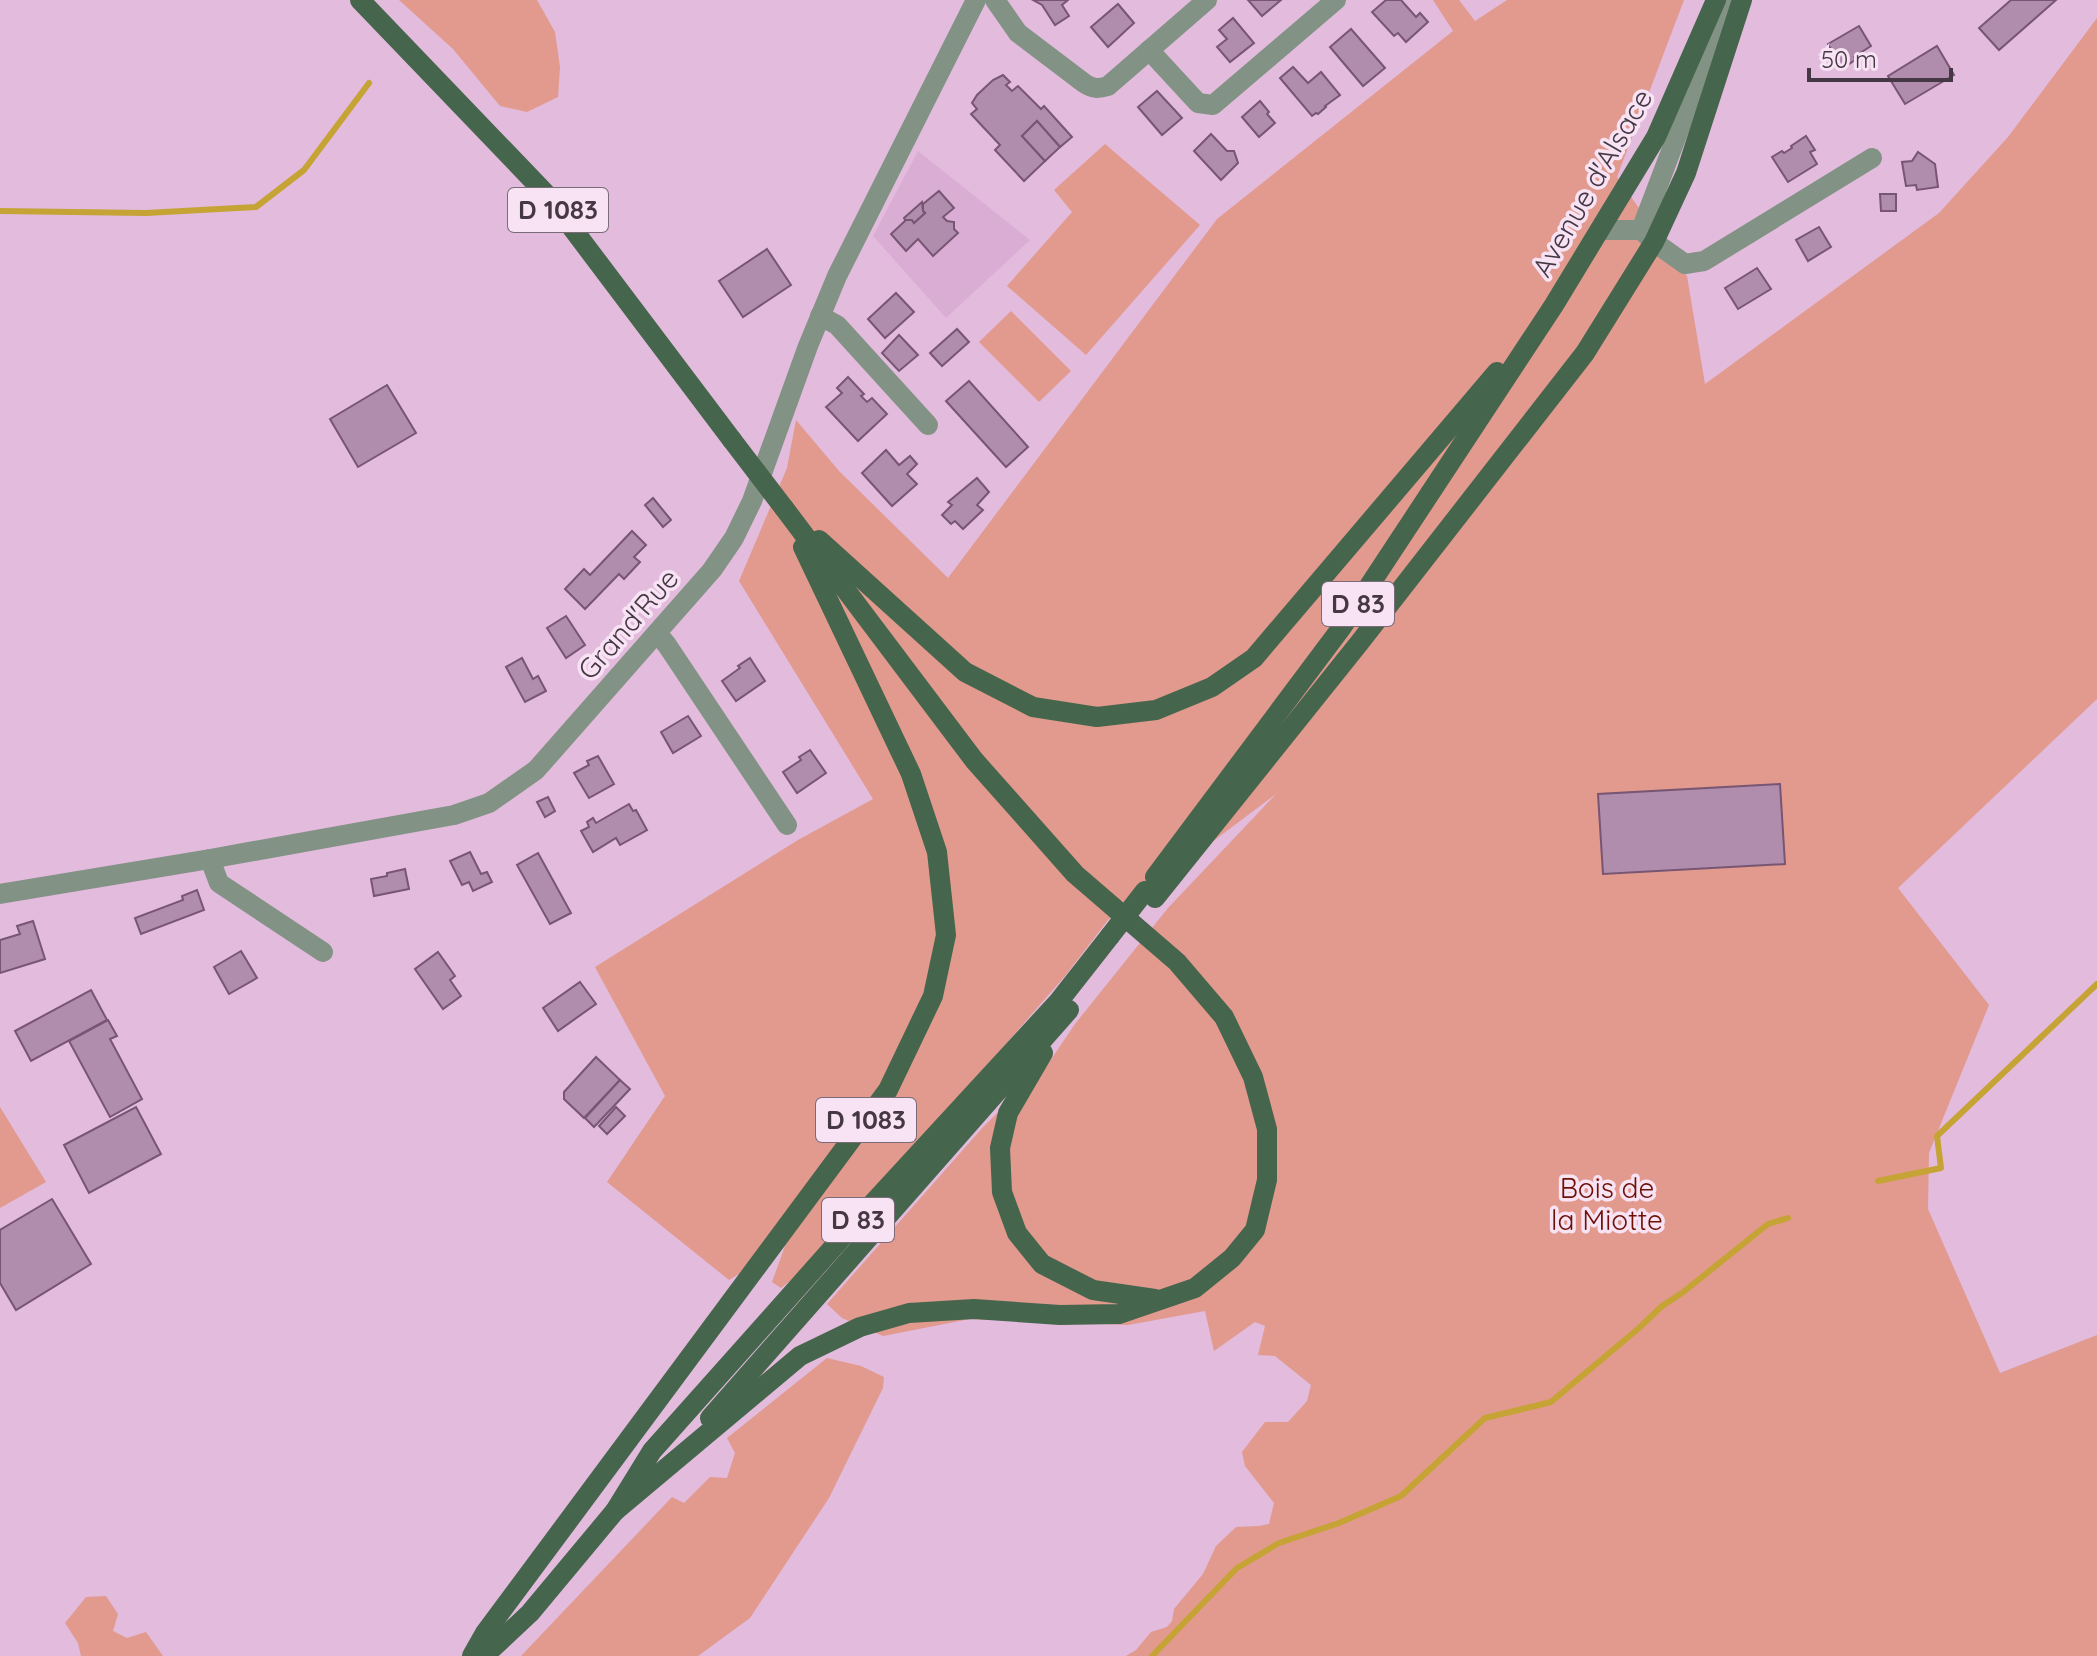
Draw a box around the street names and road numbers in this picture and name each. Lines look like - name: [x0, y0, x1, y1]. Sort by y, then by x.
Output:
- street label: Avenue d'Alsace: [1524, 83, 1659, 283]
- road number: D 1083: [508, 188, 608, 232]
- street label: Grand'Rue: [570, 561, 685, 686]
- road number: D 83: [1322, 582, 1394, 626]
- road number: D 1083: [816, 1098, 916, 1142]
- road number: D 83: [822, 1198, 894, 1242]

